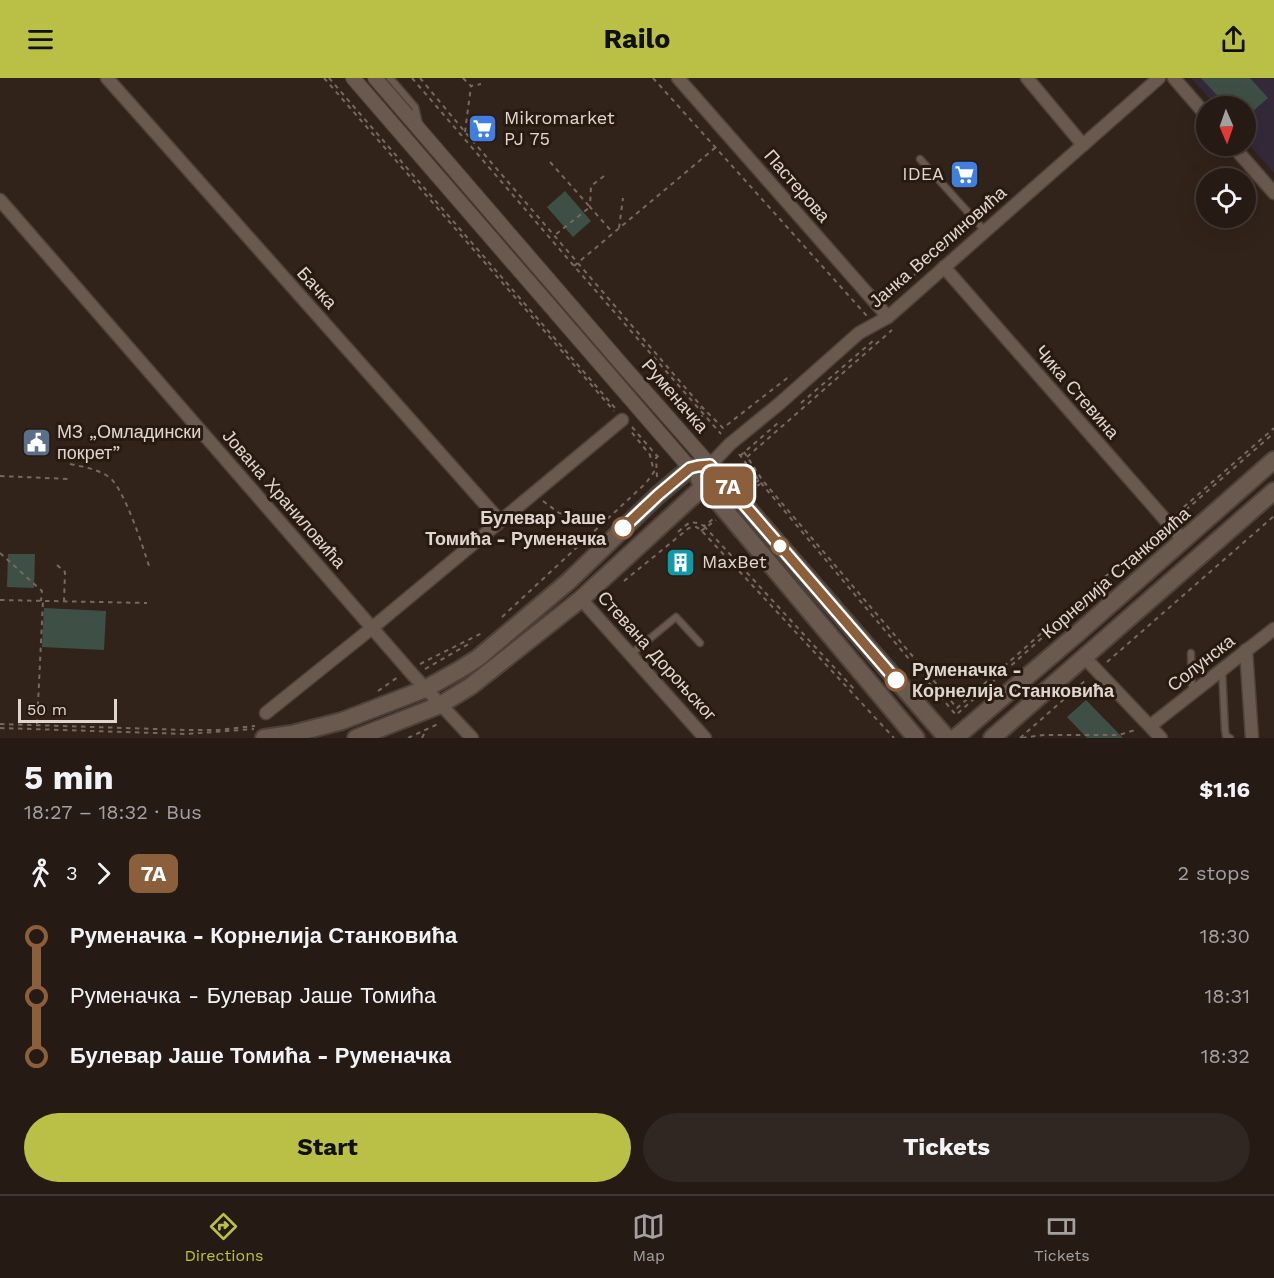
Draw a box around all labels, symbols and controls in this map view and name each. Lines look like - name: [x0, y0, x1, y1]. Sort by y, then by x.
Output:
- icon: menu: [24, 23, 57, 56]
- text: Railo: [603, 23, 671, 55]
- icon: share: [1217, 23, 1250, 56]
- north arrow: [1196, 96, 1256, 156]
- map controls: [1196, 96, 1256, 228]
- place label: Mikromarket PJ 75: [504, 107, 615, 149]
- supermarket icon: Mikromarket PJ 75: [467, 112, 499, 144]
- street label: Пастерова: [760, 145, 835, 227]
- supermarket icon: IDEA: [949, 158, 981, 190]
- place label: IDEA: [902, 163, 944, 184]
- button: locate: [1196, 168, 1256, 228]
- street label: Јанка Веселиновића: [865, 181, 1011, 312]
- street label: Бачка: [293, 262, 342, 314]
- street label: Чика Стевина: [1031, 341, 1124, 443]
- street label: Руменачка: [638, 355, 714, 437]
- place label: МЗ „Омладински покрет”: [57, 421, 201, 463]
- street label: Јована Храниловића: [218, 425, 351, 573]
- public building icon: МЗ „Омладински покрет”: [20, 426, 52, 458]
- line badge: 7A: [701, 466, 755, 506]
- text: 7A: [715, 474, 741, 499]
- street label: Корнелија Станковића: [1037, 502, 1195, 643]
- place label: Булевар Јаше Томића - Руменачка: [425, 507, 607, 549]
- marker: Булевар Јаше Томића - Руменачка: [612, 517, 634, 539]
- unlabelled marker: [771, 537, 789, 555]
- building icon: MaxBet: [665, 546, 697, 578]
- place label: MaxBet: [702, 551, 767, 572]
- street label: Стевана Дороњског: [594, 587, 721, 725]
- street label: Солунска: [1163, 629, 1239, 695]
- place label: Руменачка - Корнелија Станковића: [912, 659, 1115, 701]
- marker: Руменачка - Корнелија Станковића: [885, 669, 907, 691]
- scale bar: [18, 696, 117, 724]
- text: 50 m: [27, 700, 67, 719]
- text: 5 min: [24, 758, 114, 797]
- text: $1.16: [1199, 777, 1250, 802]
- text: 18:27 – 18:32 · Bus: [24, 800, 202, 824]
- icon: walk: [24, 857, 57, 890]
- icon: forward: [87, 857, 120, 890]
- text: 3: [66, 861, 78, 885]
- text: 7A: [141, 861, 166, 886]
- text: 2 stops: [1178, 861, 1250, 885]
- text: Руменачка - Корнелија Станковића: [70, 923, 457, 948]
- text: 18:30: [1200, 924, 1250, 948]
- text: Руменачка - Булевар Јаше Томића: [70, 983, 436, 1008]
- text: 18:31: [1205, 984, 1250, 1008]
- text: Булевар Јаше Томића - Руменачка: [70, 1043, 451, 1068]
- text: 18:32: [1201, 1044, 1250, 1068]
- button: Start: [24, 1113, 631, 1182]
- button: Tickets: [643, 1113, 1250, 1182]
- tab: Directions: [184, 1210, 263, 1265]
- tab: Map: [632, 1210, 665, 1265]
- tab: Tickets: [1034, 1210, 1090, 1265]

